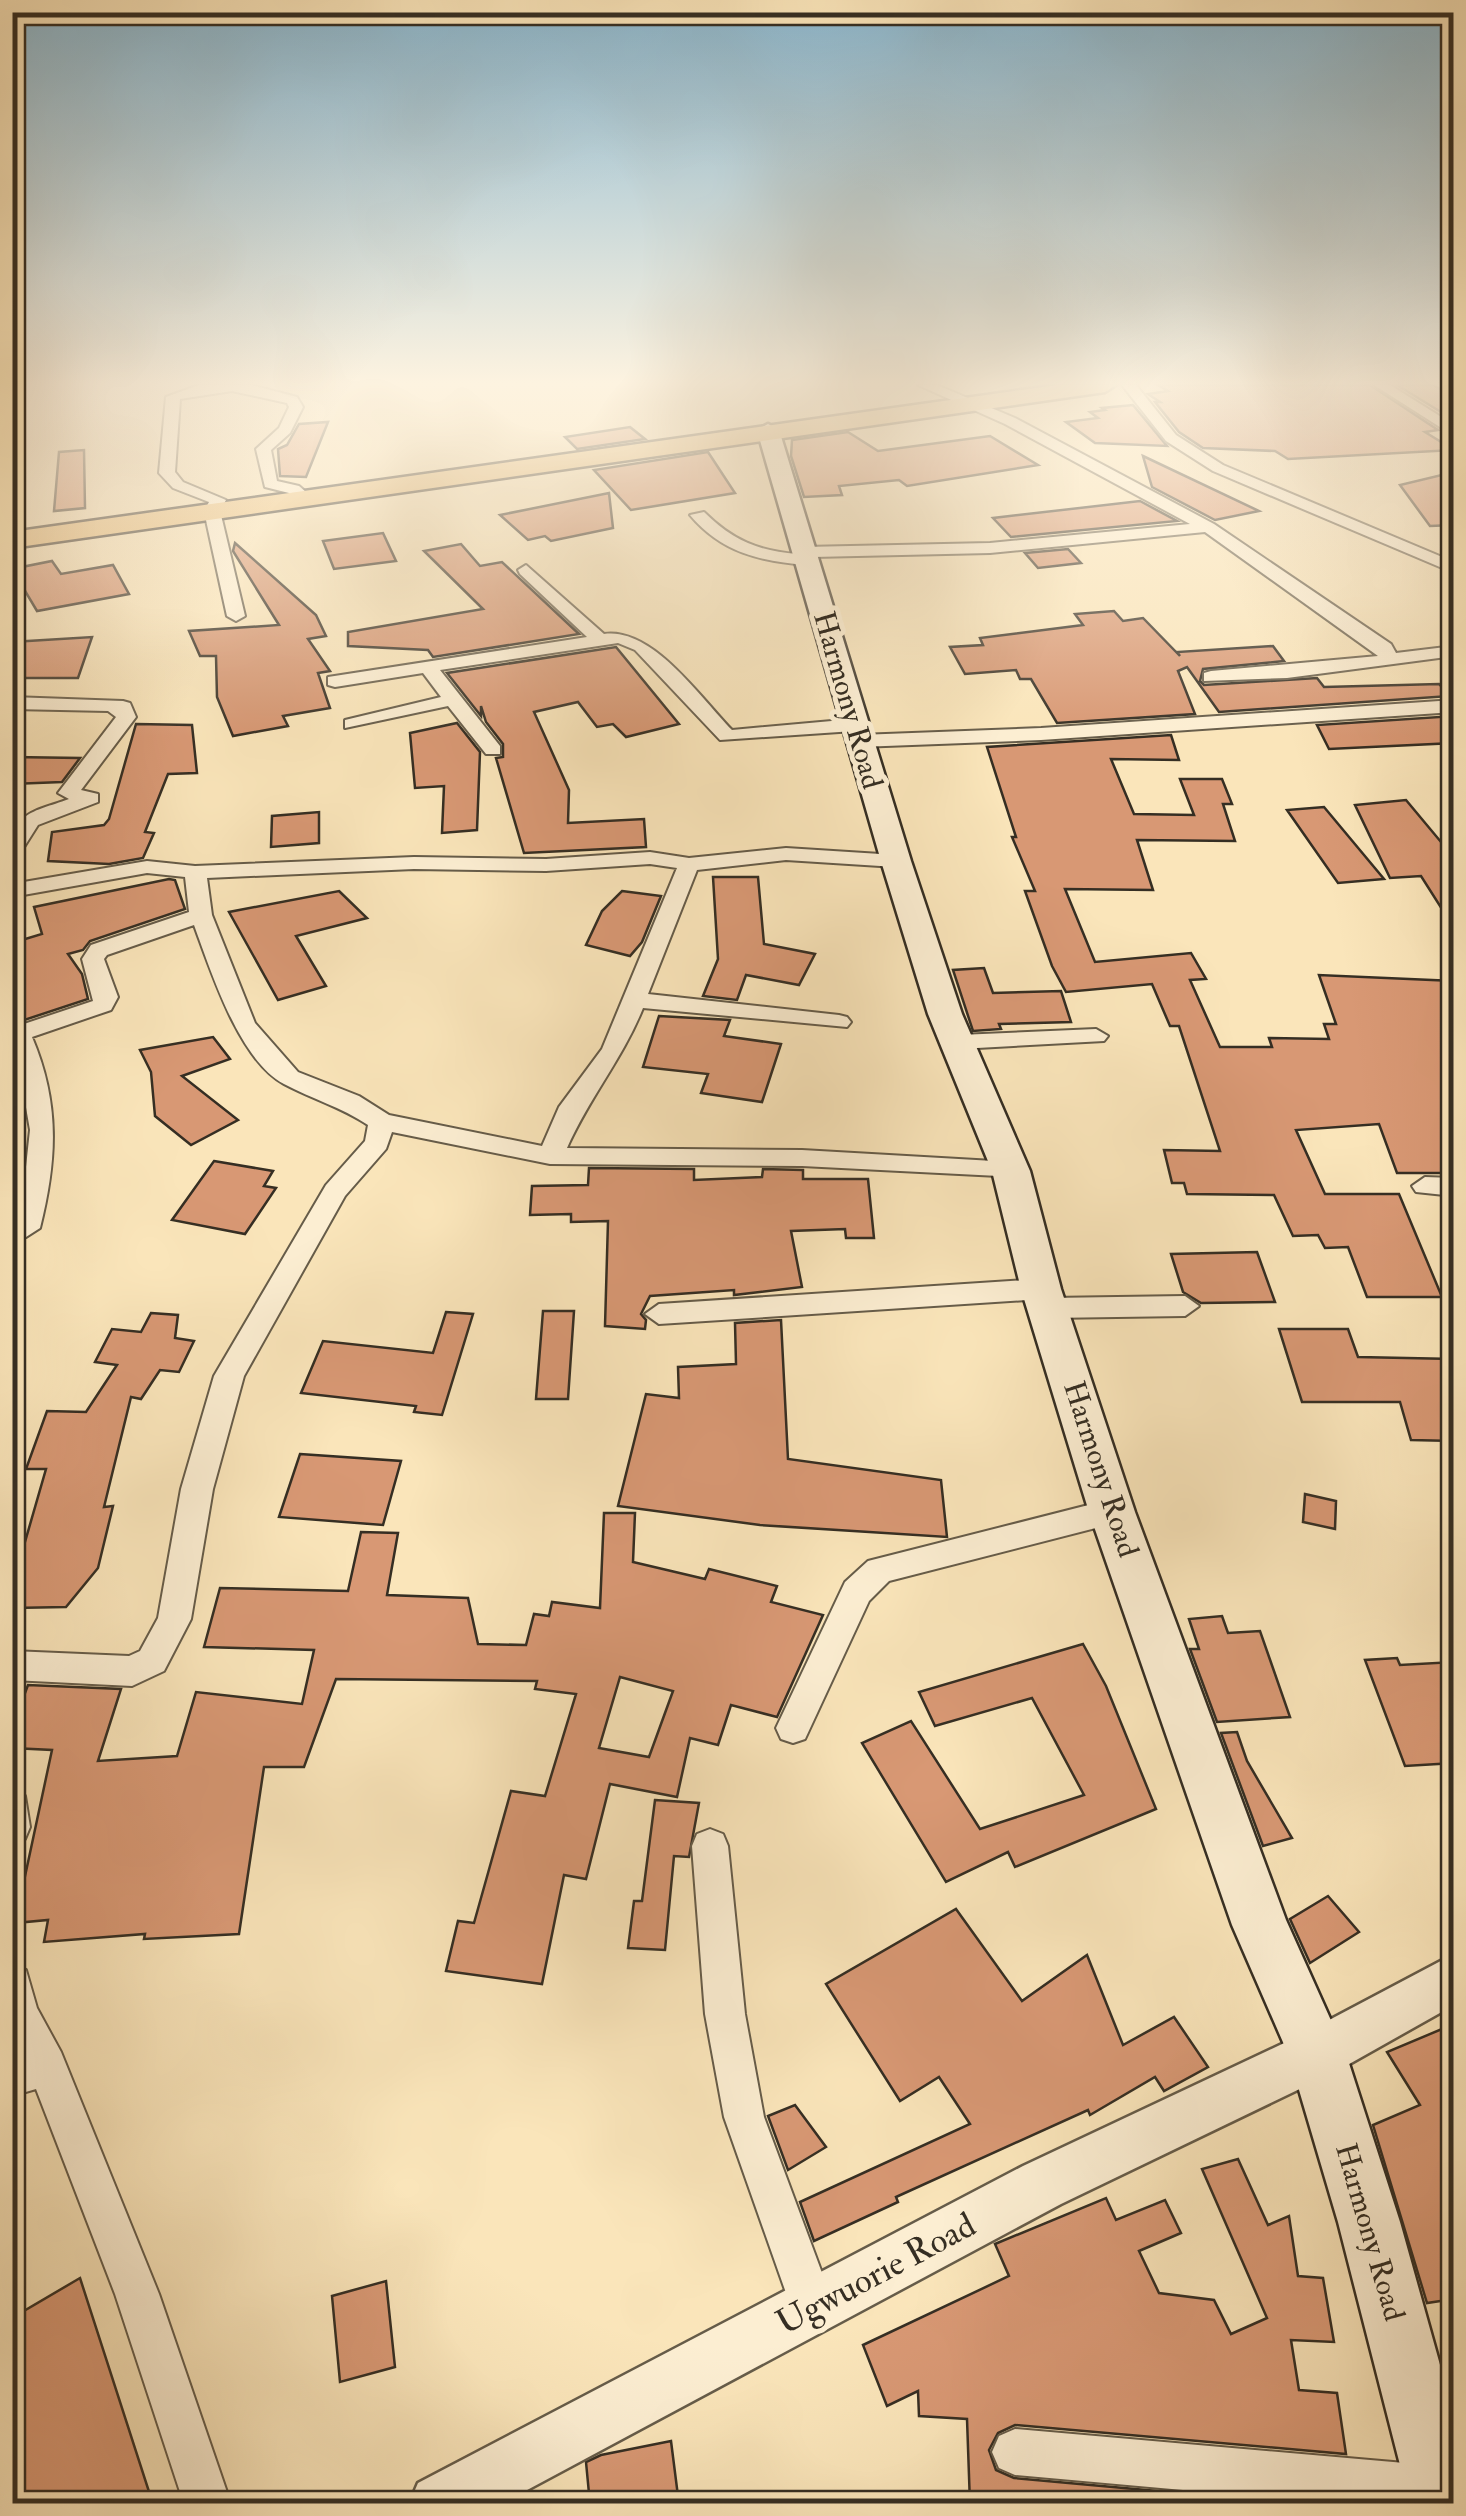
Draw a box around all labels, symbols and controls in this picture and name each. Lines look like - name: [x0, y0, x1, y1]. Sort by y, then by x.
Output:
- street label: Harmony Road: [805, 607, 891, 793]
- street label: Harmony Road: [1055, 1376, 1147, 1562]
- street label: Harmony Road: [1327, 2139, 1413, 2325]
- street label: Ugwuorie Road: [769, 2203, 983, 2345]

